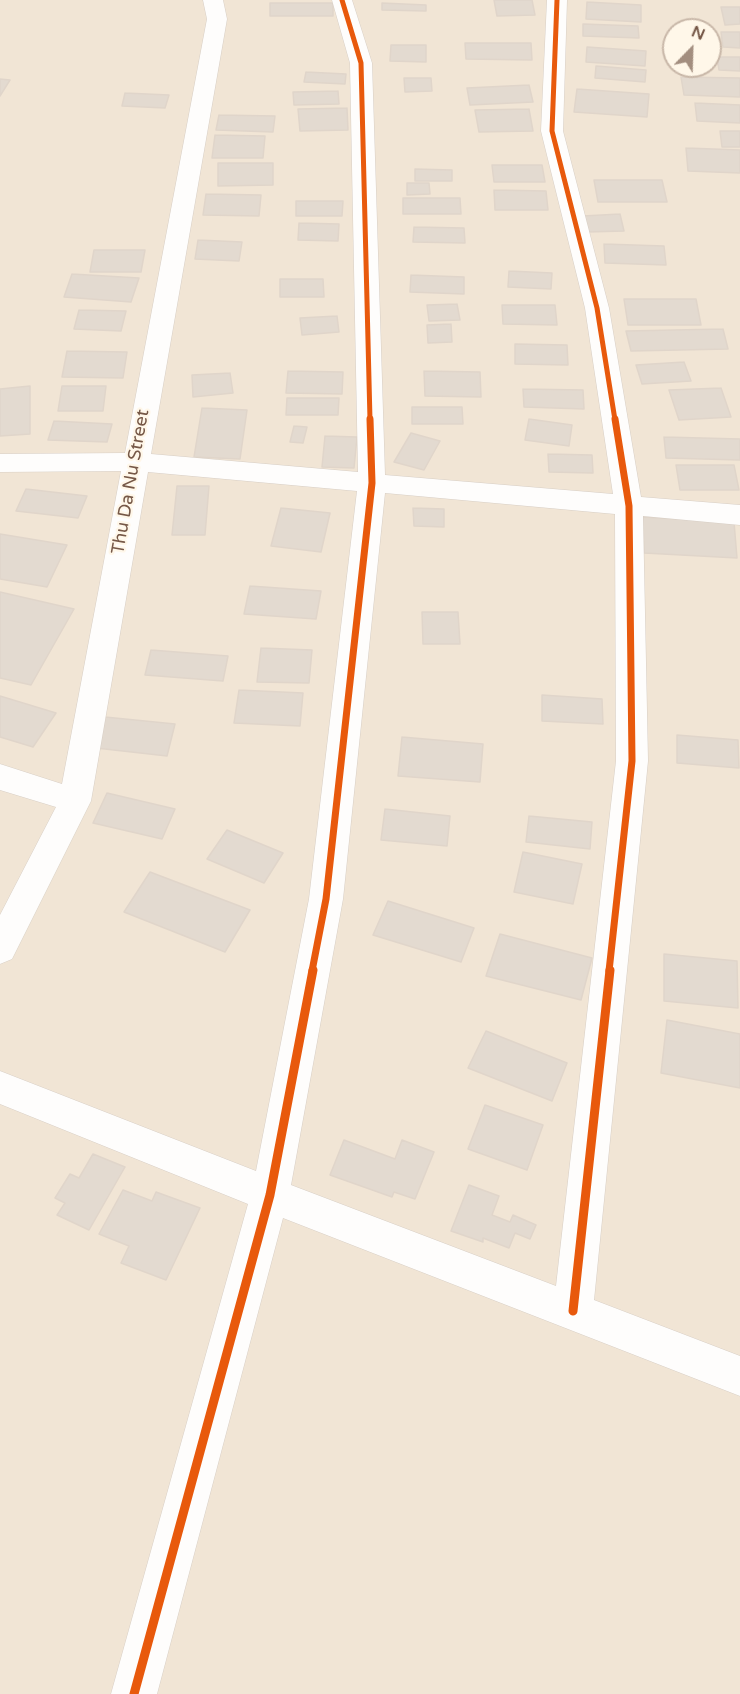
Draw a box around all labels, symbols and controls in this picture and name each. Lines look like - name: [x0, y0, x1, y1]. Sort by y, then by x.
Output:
- north arrow: [662, 18, 722, 78]
- text: N: [688, 22, 708, 45]
- street label: Thu Da Nu Street: [108, 408, 154, 556]

